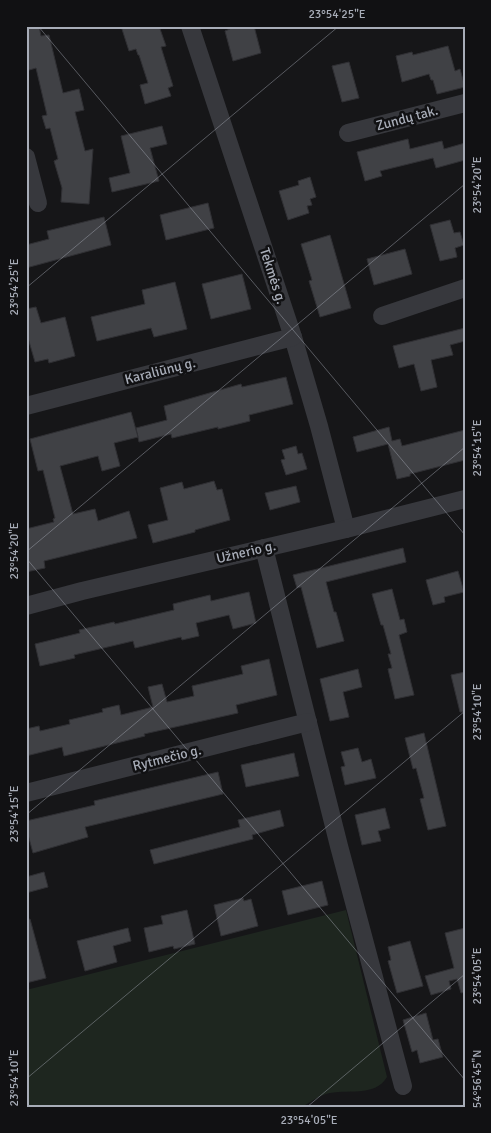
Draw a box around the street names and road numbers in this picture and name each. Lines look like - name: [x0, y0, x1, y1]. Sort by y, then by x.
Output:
- street label: Zundų tak.: [374, 102, 440, 134]
- street label: Tekmės g.: [256, 246, 290, 306]
- street label: Karaliūnų g.: [123, 354, 197, 388]
- street label: Užnerio g.: [215, 537, 277, 567]
- street label: Rytmečio g.: [131, 741, 203, 775]

